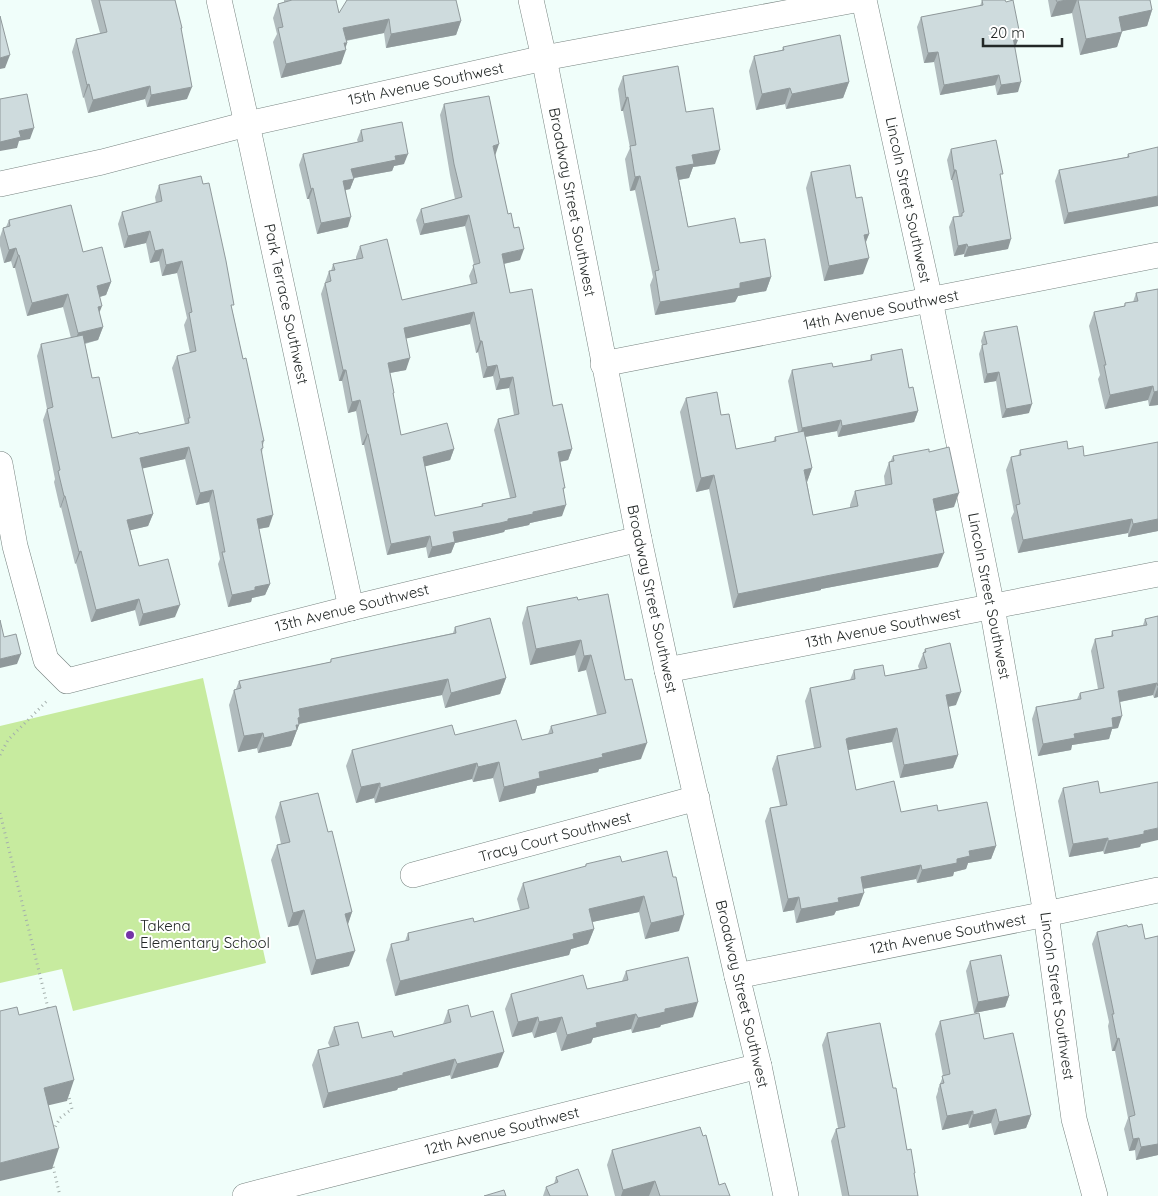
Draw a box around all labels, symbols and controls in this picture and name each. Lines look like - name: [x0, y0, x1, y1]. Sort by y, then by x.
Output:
- scale bar: [983, 15, 1062, 47]
- text: 20 m: [990, 23, 1025, 42]
- street label: 15th Avenue Southwest: [346, 58, 505, 109]
- street label: Broadway Street Southwest: [545, 106, 600, 298]
- street label: Lincoln Street Southwest: [882, 115, 935, 285]
- street label: Park Terrace Southwest: [260, 222, 313, 386]
- street label: 14th Avenue Southwest: [802, 285, 960, 334]
- street label: Broadway Street Southwest: [623, 503, 682, 695]
- street label: Lincoln Street Southwest: [964, 511, 1015, 681]
- street label: 13th Avenue Southwest: [273, 579, 431, 636]
- street label: 13th Avenue Southwest: [804, 603, 962, 652]
- street label: Tracy Court Southwest: [477, 807, 633, 866]
- street label: Broadway Street Southwest: [712, 898, 773, 1090]
- street label: 12th Avenue Southwest: [868, 909, 1027, 958]
- street label: Lincoln Street Southwest: [1036, 911, 1079, 1081]
- place label: Takena Elementary School: [140, 916, 270, 952]
- marker: Takena Elementary School: [124, 929, 136, 941]
- street label: 12th Avenue Southwest: [423, 1102, 581, 1159]

